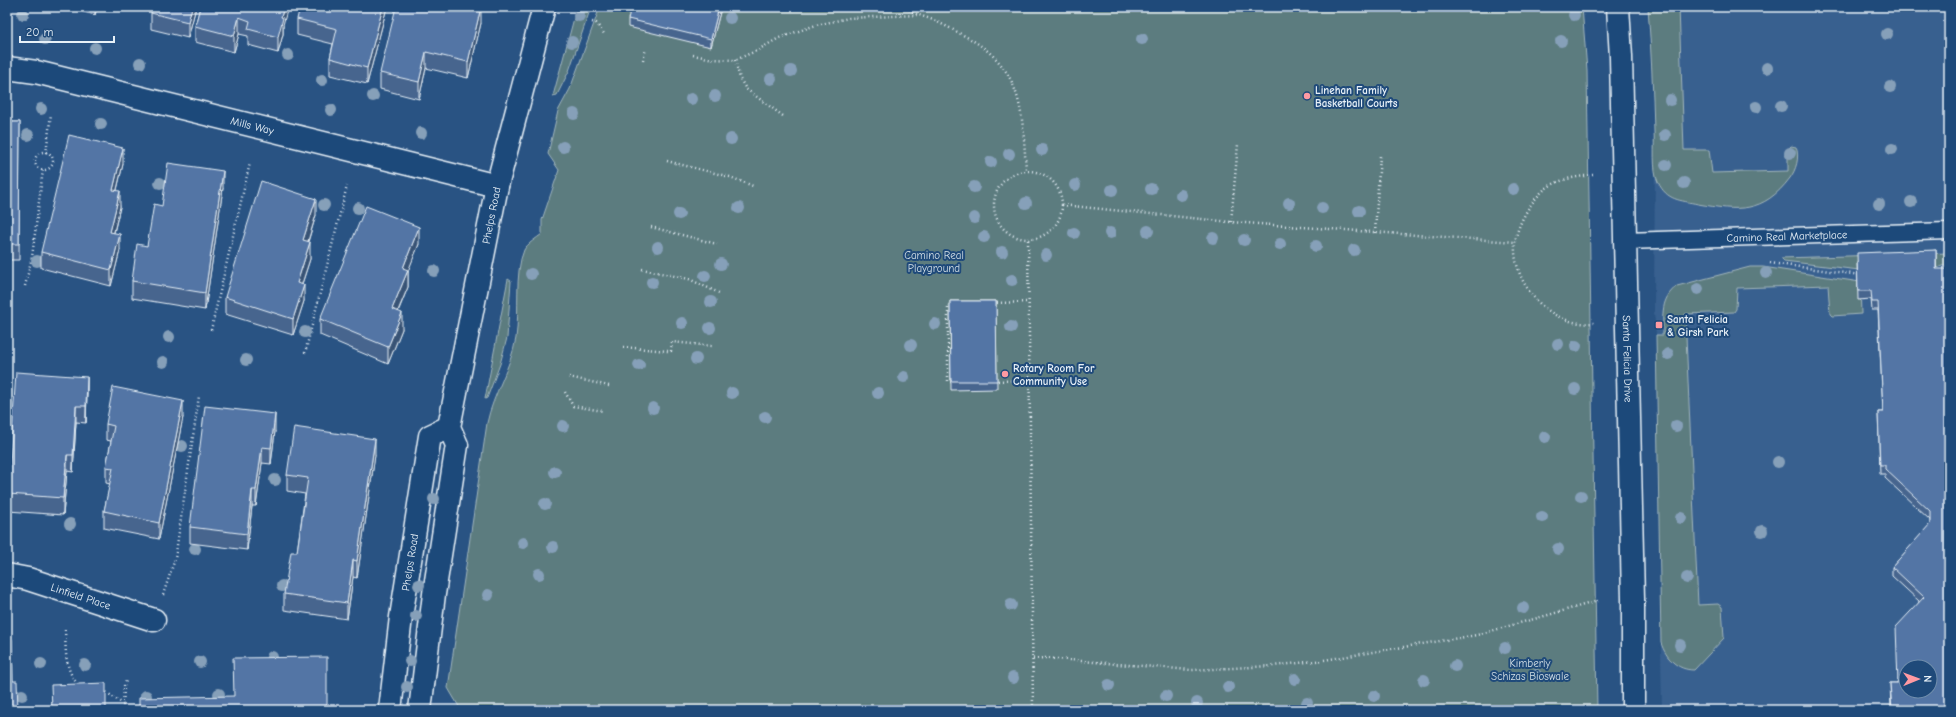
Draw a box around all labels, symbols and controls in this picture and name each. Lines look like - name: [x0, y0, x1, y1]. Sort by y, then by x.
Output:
- scale bar: [20, 18, 114, 44]
- text: 20 m: [26, 25, 54, 39]
- place label: Linehan Family Basketball Courts: [1315, 84, 1398, 110]
- marker: Linehan Family Basketball Courts: [1302, 91, 1312, 101]
- street label: Mills Way: [229, 114, 275, 137]
- street label: Phelps Road: [479, 186, 503, 245]
- street label: Camino Real Marketplace: [1726, 228, 1848, 244]
- park label: Camino Real Playground: [904, 249, 964, 275]
- place label: Santa Felicia & Girsh Park: [1667, 313, 1729, 339]
- street label: Santa Felicia Drive: [1620, 315, 1635, 403]
- marker: Santa Felicia & Girsh Park: [1654, 320, 1664, 330]
- place label: Rotary Room For Community Use: [1013, 362, 1095, 388]
- marker: Rotary Room For Community Use: [1000, 369, 1010, 379]
- street label: Phelps Road: [399, 533, 421, 592]
- street label: Linfield Place: [49, 580, 113, 612]
- park label: Kimberly Schizas Bioswale: [1491, 657, 1569, 683]
- north arrow: [1898, 659, 1938, 699]
- text: N: [1921, 675, 1934, 683]

